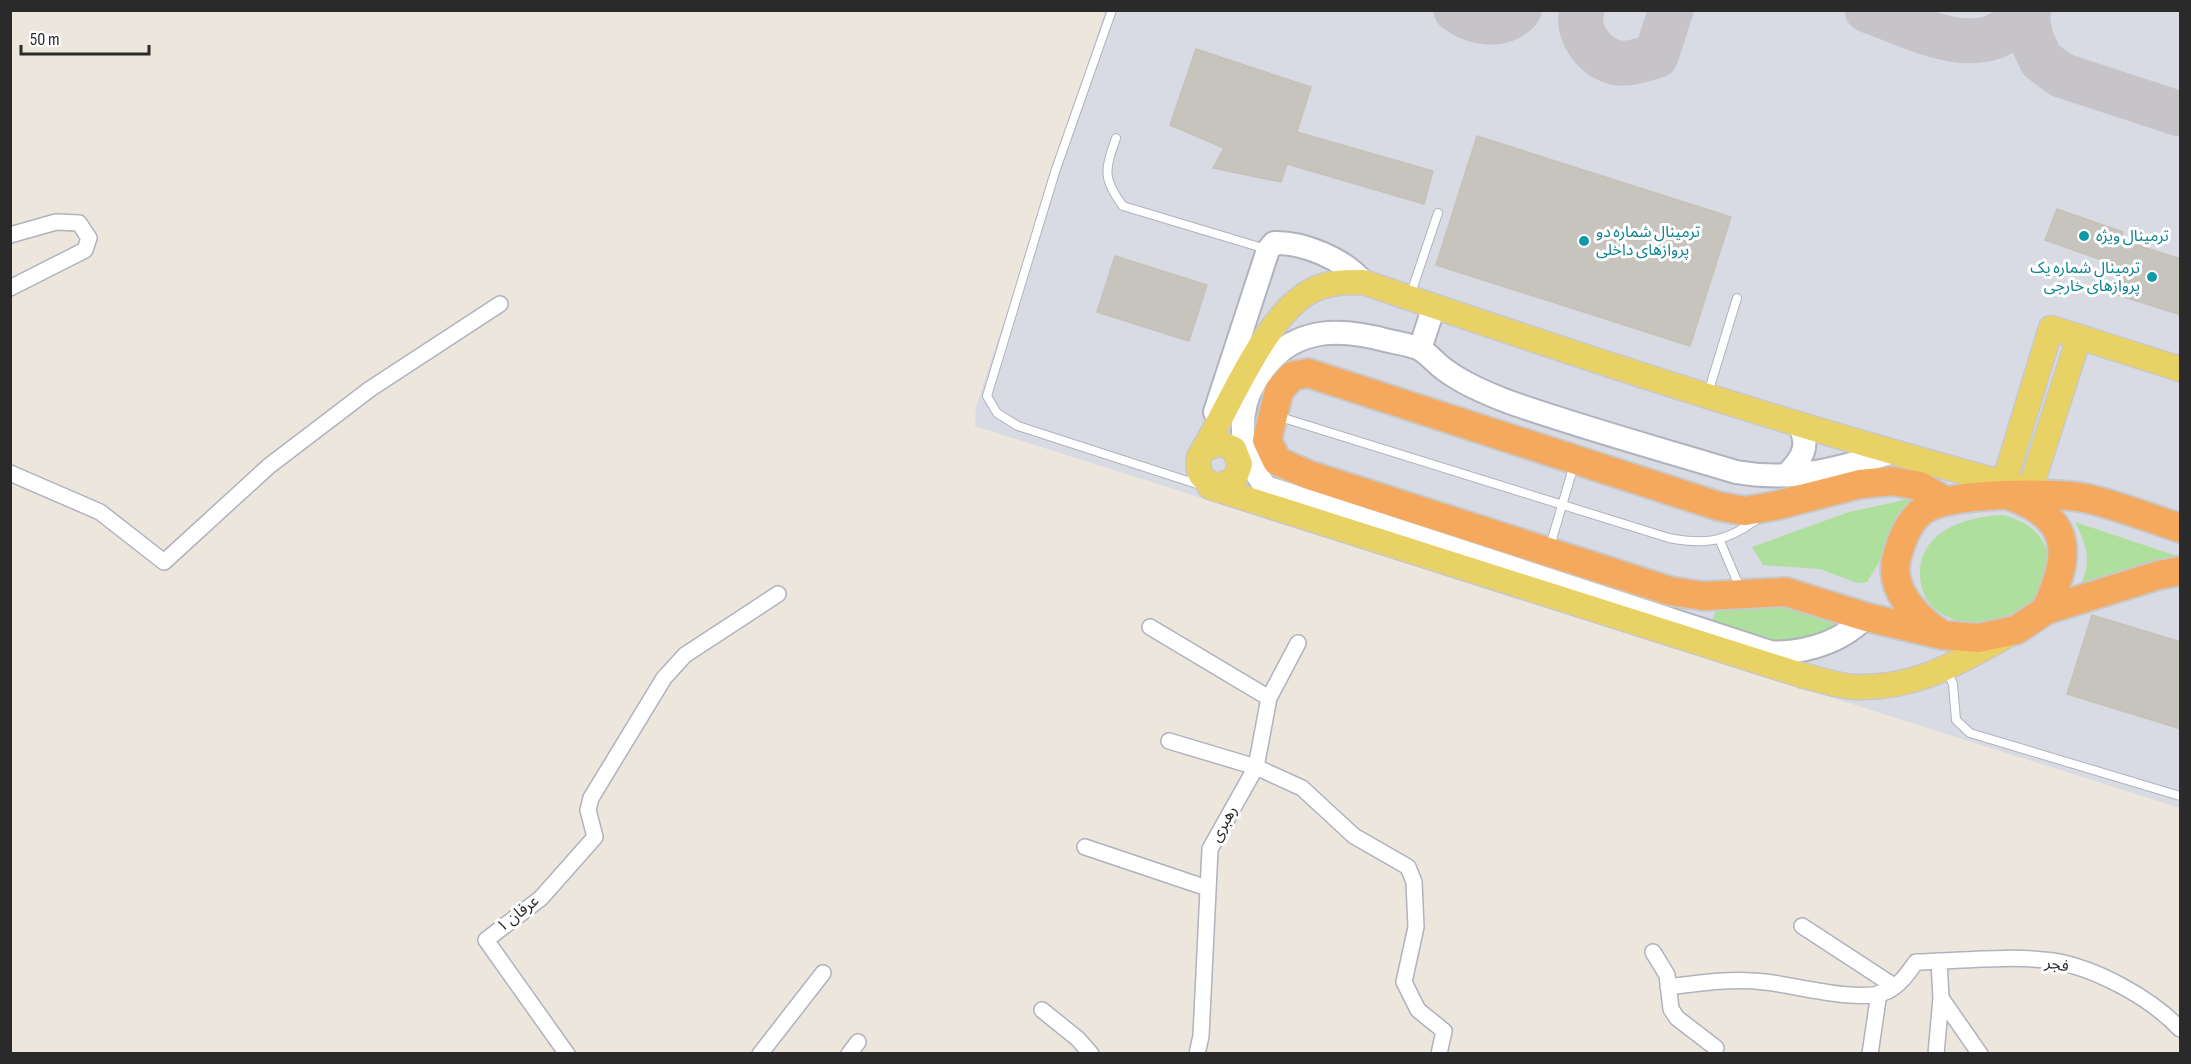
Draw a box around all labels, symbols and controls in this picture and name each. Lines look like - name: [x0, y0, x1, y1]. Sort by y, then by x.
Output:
- scale bar: [21, 18, 148, 56]
- text: 50 m: [30, 29, 60, 50]
- place label: ترمینال شماره دو پروازهای داخلی: [1596, 223, 1700, 260]
- place label: ترمینال ویژه: [2096, 227, 2169, 246]
- marker: ترمینال ویژه: [2077, 229, 2091, 243]
- marker: ترمینال شماره دو پروازهای داخلی: [1577, 234, 1591, 248]
- place label: ترمینال شماره یک پروازهای خارجی: [2030, 259, 2140, 296]
- marker: ترمینال شماره یک پروازهای خارجی: [2145, 270, 2159, 284]
- street label: رهبری: [1206, 803, 1242, 845]
- street label: عرفان ۱: [493, 892, 543, 936]
- street label: فجر: [2043, 953, 2070, 977]

